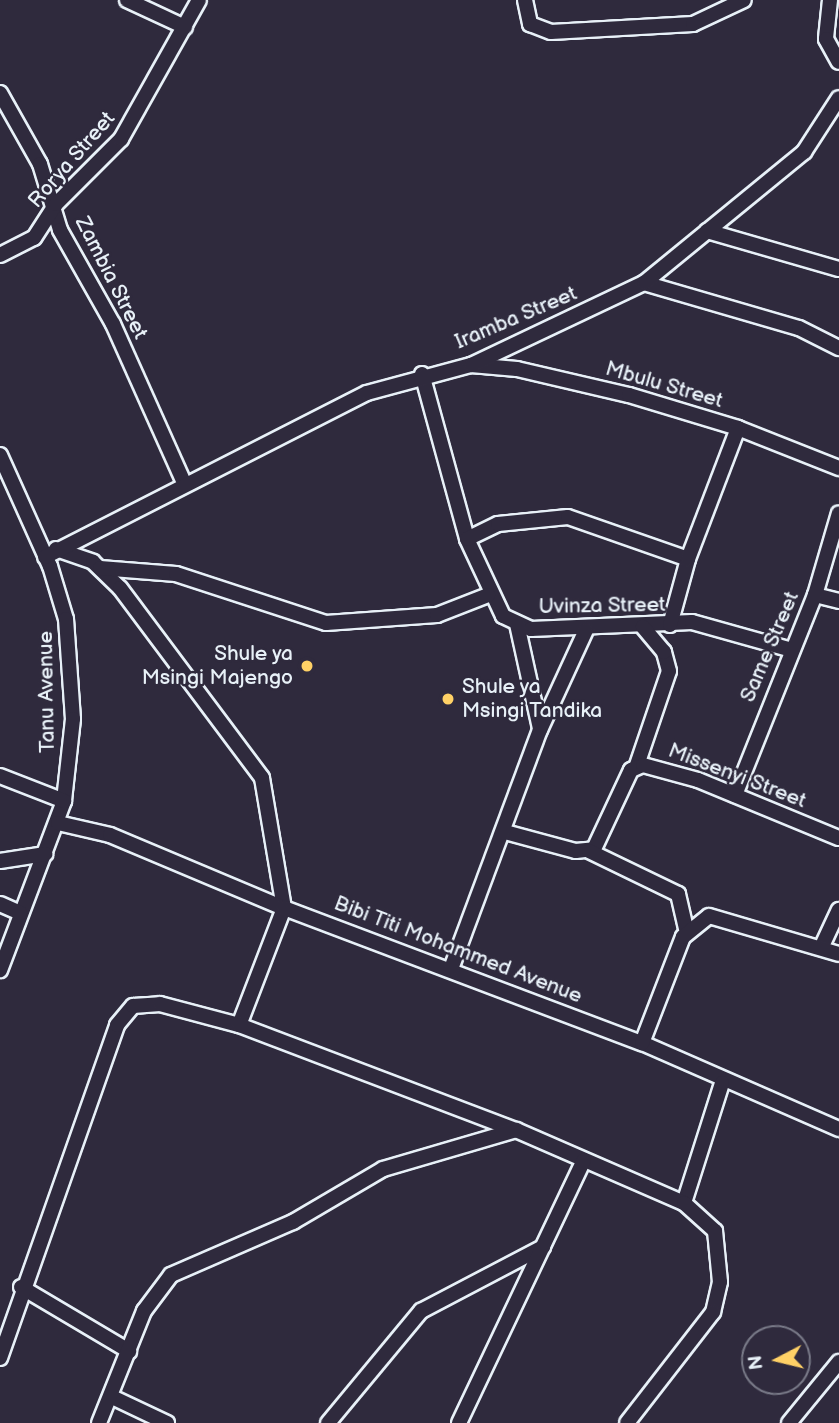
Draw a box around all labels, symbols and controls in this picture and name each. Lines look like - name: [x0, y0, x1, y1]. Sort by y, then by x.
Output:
- street label: Rorya Street: [23, 107, 121, 213]
- street label: Zambia Street: [69, 212, 153, 344]
- street label: Iramba Street: [451, 281, 581, 355]
- street label: Mbulu Street: [602, 356, 726, 414]
- street label: Same Street: [735, 588, 805, 706]
- street label: Uvinza Street: [538, 592, 666, 620]
- street label: Tanu Avenue: [33, 631, 61, 753]
- place label: Shule ya Msingi Majengo: [142, 641, 293, 691]
- marker: Shule ya Msingi Majengo: [299, 658, 315, 674]
- place label: Shule ya Msingi Tandika: [462, 674, 603, 724]
- marker: Shule ya Msingi Tandika: [440, 691, 456, 707]
- street label: Missenyi Street: [664, 738, 810, 814]
- street label: Bibi Titi Mohammed Avenue: [330, 891, 586, 1009]
- north arrow: [741, 1325, 811, 1395]
- text: N: [744, 1354, 769, 1371]

